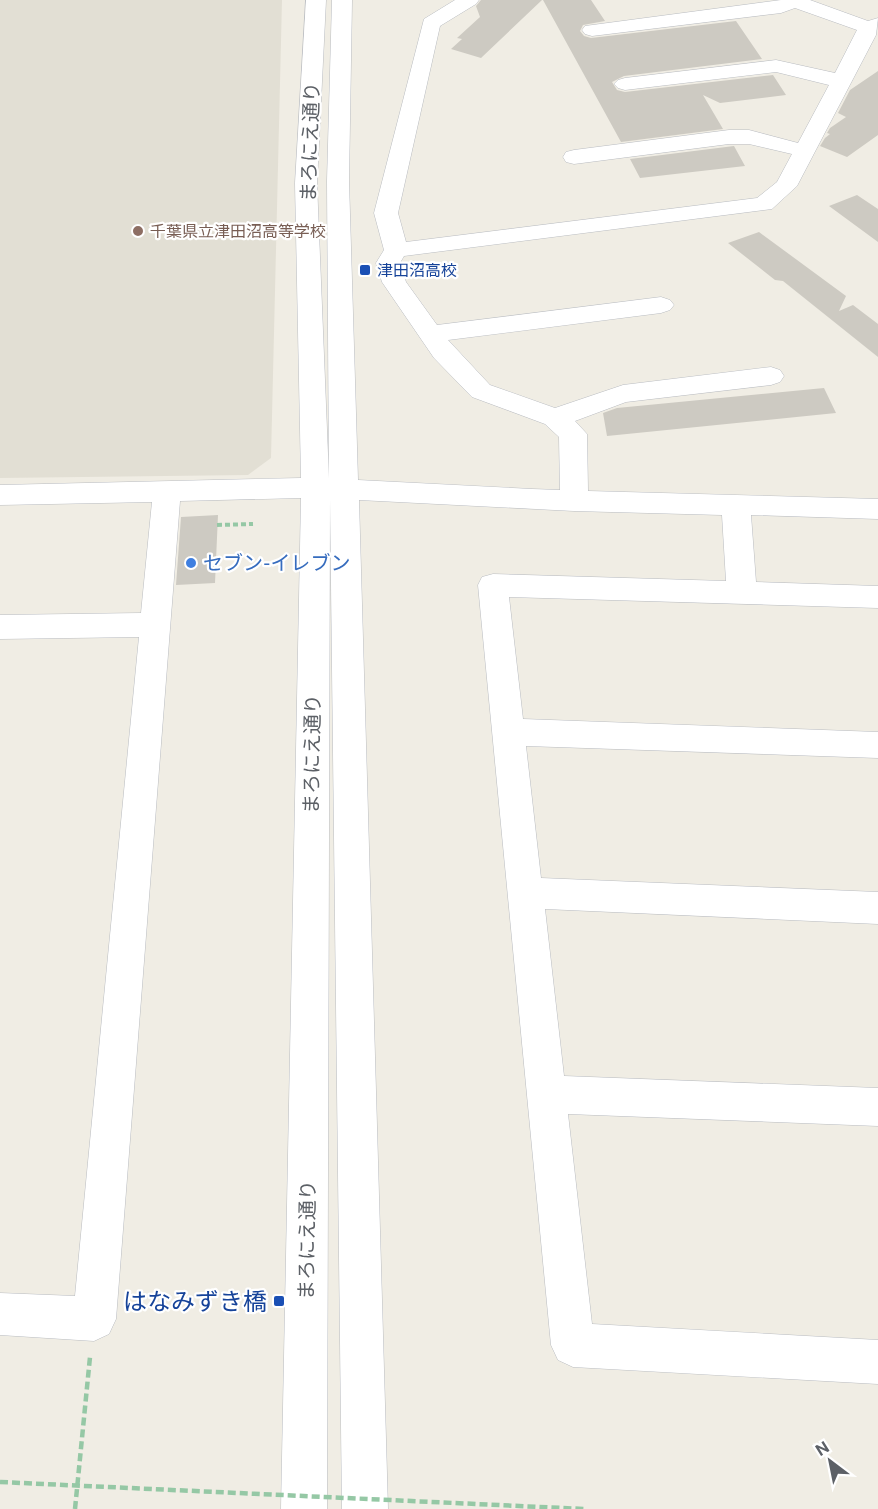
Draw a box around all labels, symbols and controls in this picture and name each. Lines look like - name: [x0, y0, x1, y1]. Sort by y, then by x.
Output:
- street label: まろにえ通り: [296, 82, 324, 202]
- place label: 千葉県立津田沼高等学校: [150, 222, 326, 241]
- marker: 千葉県立津田沼高等学校: [131, 224, 145, 238]
- place label: 津田沼高校: [377, 261, 457, 280]
- marker: 津田沼高校: [358, 263, 372, 277]
- place label: セブン-イレブン: [203, 551, 351, 575]
- marker: セブン-イレブン: [184, 556, 198, 570]
- street label: まろにえ通り: [299, 694, 325, 814]
- street label: まろにえ通り: [294, 1180, 320, 1300]
- place label: はなみずき橋: [123, 1287, 267, 1315]
- marker: はなみずき橋: [272, 1294, 286, 1308]
- north arrow: [800, 1431, 860, 1491]
- text: N: [812, 1437, 833, 1460]

